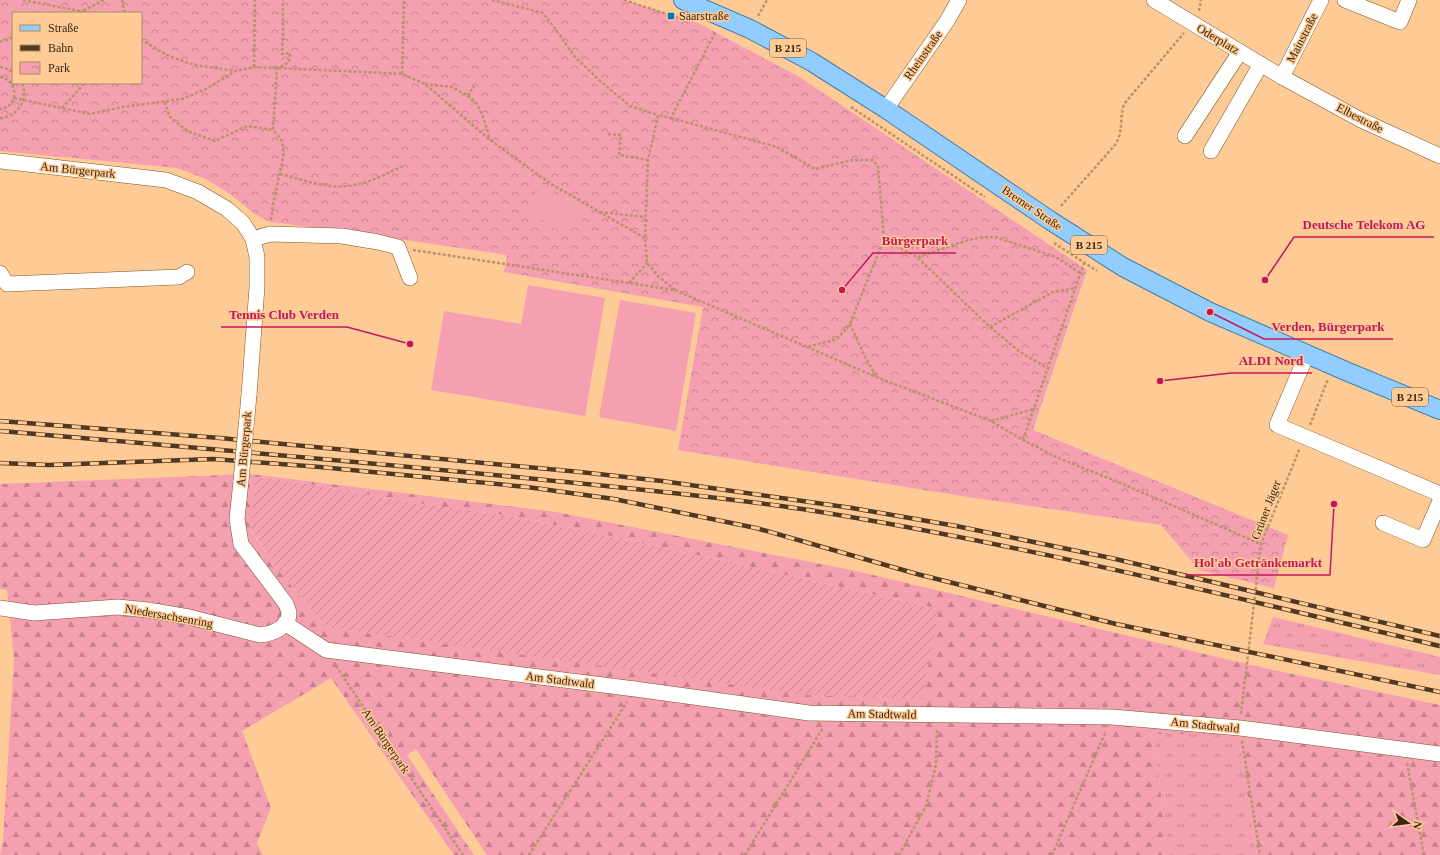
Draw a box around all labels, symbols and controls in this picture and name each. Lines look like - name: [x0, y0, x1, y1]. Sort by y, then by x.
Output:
- place label: Saarstraße: [679, 9, 729, 23]
- marker: Saarstraße: [666, 11, 676, 21]
- street label: Mainstraße: [1284, 11, 1320, 65]
- legend: [12, 12, 142, 84]
- text: Straße: [48, 21, 79, 35]
- street label: Oderplatz: [1194, 21, 1242, 57]
- street label: Rheinstraße: [901, 28, 945, 82]
- road number: B 215: [770, 39, 806, 57]
- text: Bahn: [48, 41, 73, 55]
- text: Park: [48, 61, 70, 75]
- street label: Elbestraße: [1334, 100, 1386, 136]
- street label: Am Bürgerpark: [40, 159, 116, 181]
- street label: Bremer Straße: [999, 183, 1065, 233]
- callout: Deutsche Telekom AG: [1294, 212, 1434, 237]
- text: Deutsche Telekom AG: [1303, 217, 1425, 232]
- callout: Bürgerpark: [873, 228, 956, 253]
- text: Bürgerpark: [882, 233, 949, 248]
- road number: B 215: [1071, 236, 1107, 254]
- callout: Tennis Club Verden: [221, 302, 347, 327]
- text: Tennis Club Verden: [229, 307, 340, 322]
- callout: Verden, Bürgerpark: [1264, 314, 1393, 339]
- text: Verden, Bürgerpark: [1272, 319, 1385, 334]
- callout: ALDI Nord: [1231, 348, 1312, 373]
- text: ALDI Nord: [1239, 353, 1304, 368]
- road number: B 215: [1392, 388, 1428, 406]
- street label: Am Bürgerpark: [234, 411, 254, 487]
- street label: Grüner Jäger: [1248, 478, 1284, 542]
- callout: Hol'ab Getränkemarkt: [1186, 550, 1330, 575]
- text: Hol'ab Getränkemarkt: [1194, 555, 1323, 570]
- street label: Niedersachsenring: [124, 601, 214, 631]
- street label: Am Stadtwald: [525, 669, 595, 691]
- street label: Am Bürgerpark: [359, 706, 413, 776]
- street label: Am Stadtwald: [847, 706, 917, 722]
- street label: Am Stadtwald: [1170, 714, 1240, 736]
- north arrow: [1388, 803, 1428, 843]
- text: N: [1411, 820, 1424, 831]

